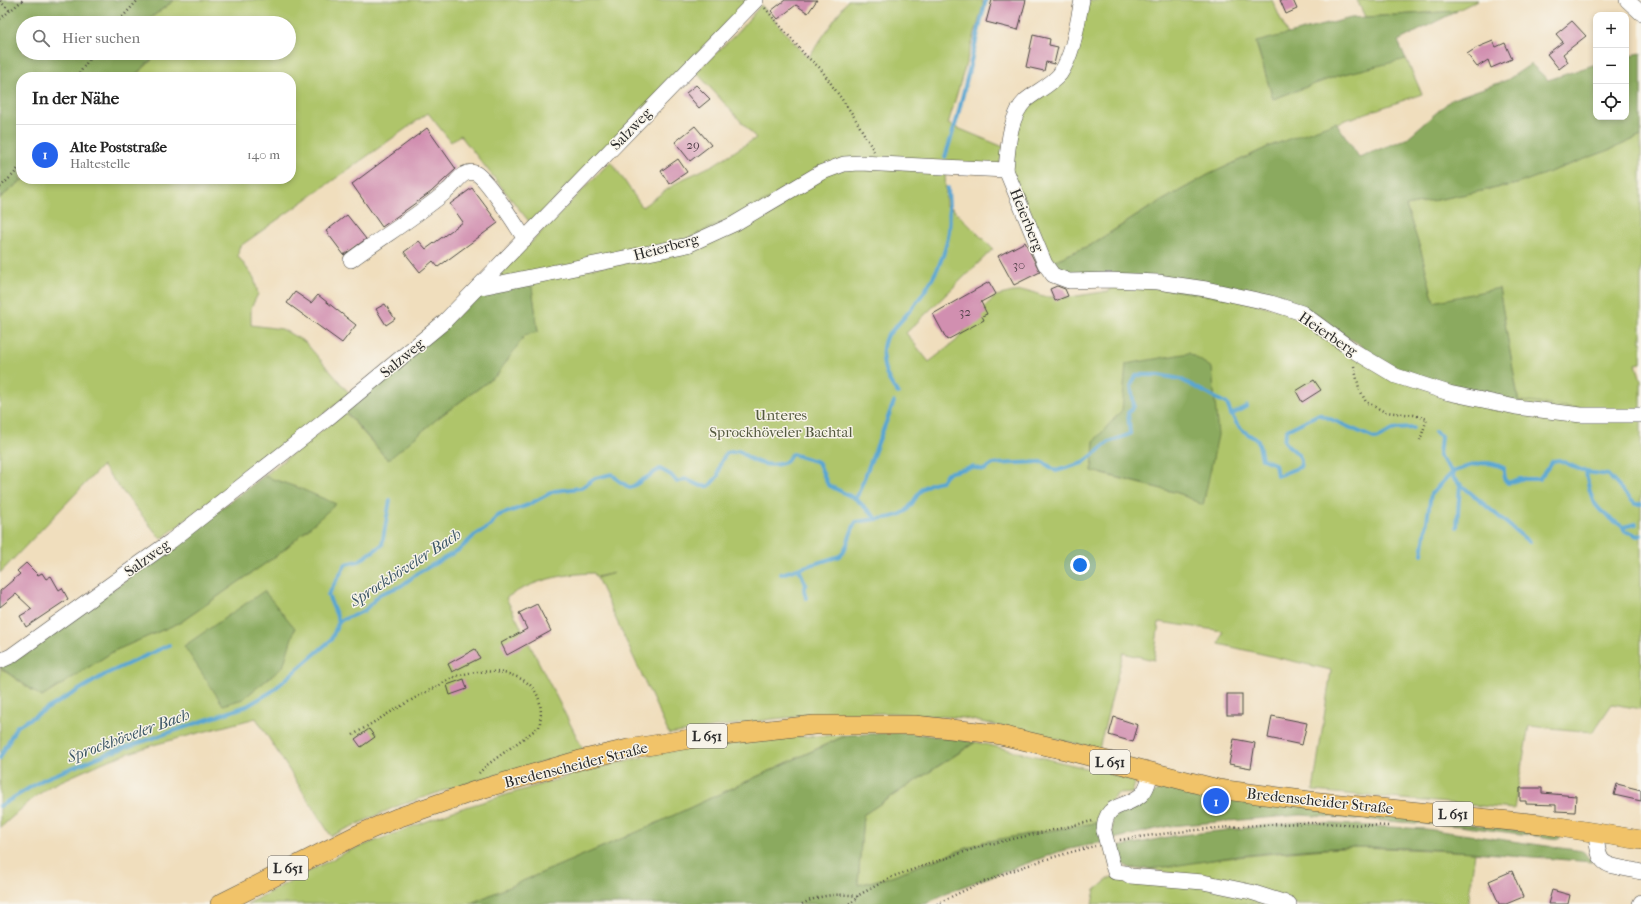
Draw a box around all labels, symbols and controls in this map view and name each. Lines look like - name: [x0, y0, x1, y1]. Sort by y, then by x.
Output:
- map controls: [1593, 12, 1629, 120]
- button: +: [1593, 12, 1629, 48]
- search box: [16, 16, 296, 60]
- icon: search: [30, 27, 52, 49]
- text: Hier suchen: [62, 29, 140, 47]
- button: −: [1593, 48, 1629, 84]
- button: locate: [1593, 84, 1629, 120]
- text: In der Nähe: [32, 88, 119, 108]
- street label: Salzweg: [607, 103, 656, 154]
- house number: 29: [686, 137, 700, 152]
- text: Alte Poststraße: [70, 138, 167, 156]
- text: 1: [43, 147, 47, 162]
- text: 140 m: [247, 147, 280, 162]
- text: Haltestelle: [70, 156, 130, 171]
- street label: Heierberg: [1006, 186, 1048, 255]
- street label: Heierberg: [631, 229, 702, 264]
- house number: 30: [1013, 257, 1025, 272]
- house number: 32: [959, 304, 971, 319]
- street label: Heierberg: [1295, 308, 1362, 361]
- street label: Salzweg: [376, 334, 428, 382]
- park label: Unteres Sprockhöveler Bachtal: [709, 406, 853, 441]
- water label: Sprockhöveler Bach: [345, 524, 465, 611]
- street label: Salzweg: [121, 535, 174, 581]
- your location: [1070, 555, 1090, 575]
- water label: Sprockhöveler Bach: [63, 704, 192, 767]
- road number: L 651: [687, 724, 727, 748]
- street label: Bredenscheider Straße: [502, 738, 650, 792]
- road number: L 651: [1090, 750, 1130, 774]
- street label: Bredenscheider Straße: [1246, 784, 1395, 818]
- pin: 1: [1203, 786, 1229, 816]
- road number: L 651: [1433, 802, 1473, 826]
- road number: L 651: [268, 856, 308, 880]

